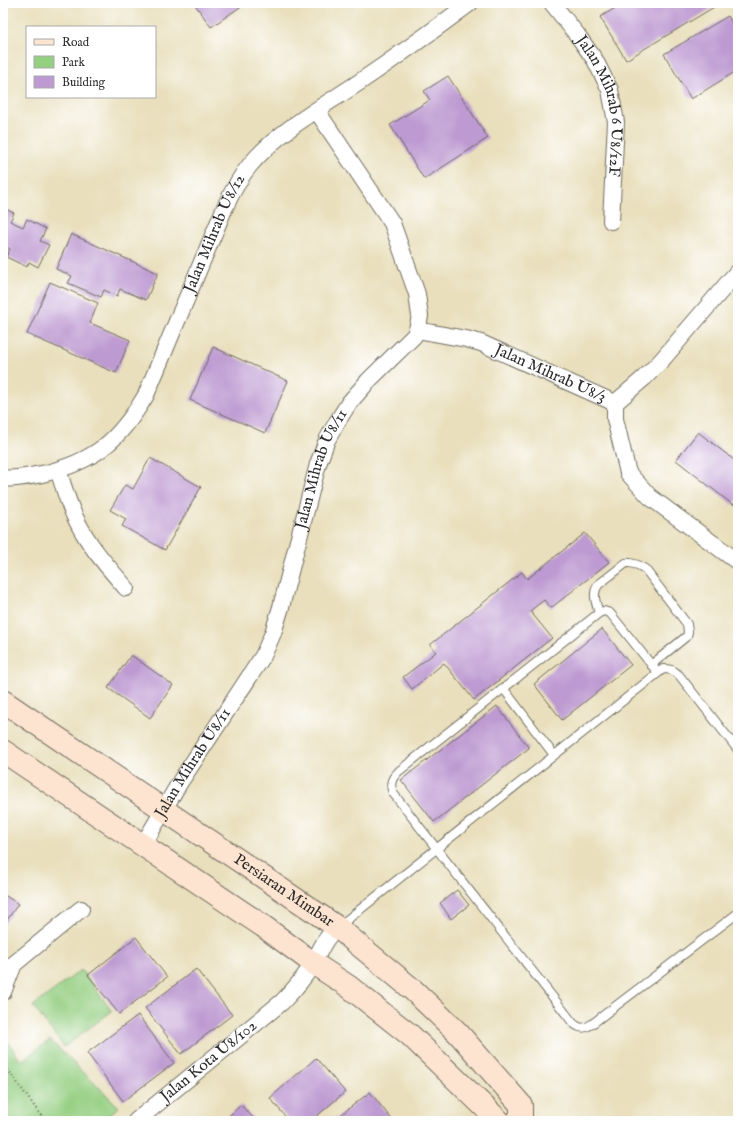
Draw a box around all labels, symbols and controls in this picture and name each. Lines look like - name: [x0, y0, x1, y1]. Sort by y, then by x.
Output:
- legend: [26, 26, 156, 98]
- street label: Jalan Mihrab 6 U8/12F: [570, 30, 626, 177]
- text: Road: [62, 35, 90, 50]
- text: Park: [62, 55, 85, 70]
- text: Building: [62, 75, 106, 90]
- street label: Jalan Mihrab U8/12: [179, 171, 250, 298]
- street label: Jalan Mihrab U8/3: [489, 339, 609, 408]
- street label: Jalan Mihrab U8/11: [291, 406, 352, 533]
- street label: Jalan Mihrab U8/11: [150, 705, 236, 823]
- street label: Persiaran Mimbar: [230, 850, 338, 932]
- street label: Jalan Kota U8/102: [155, 1016, 261, 1108]

